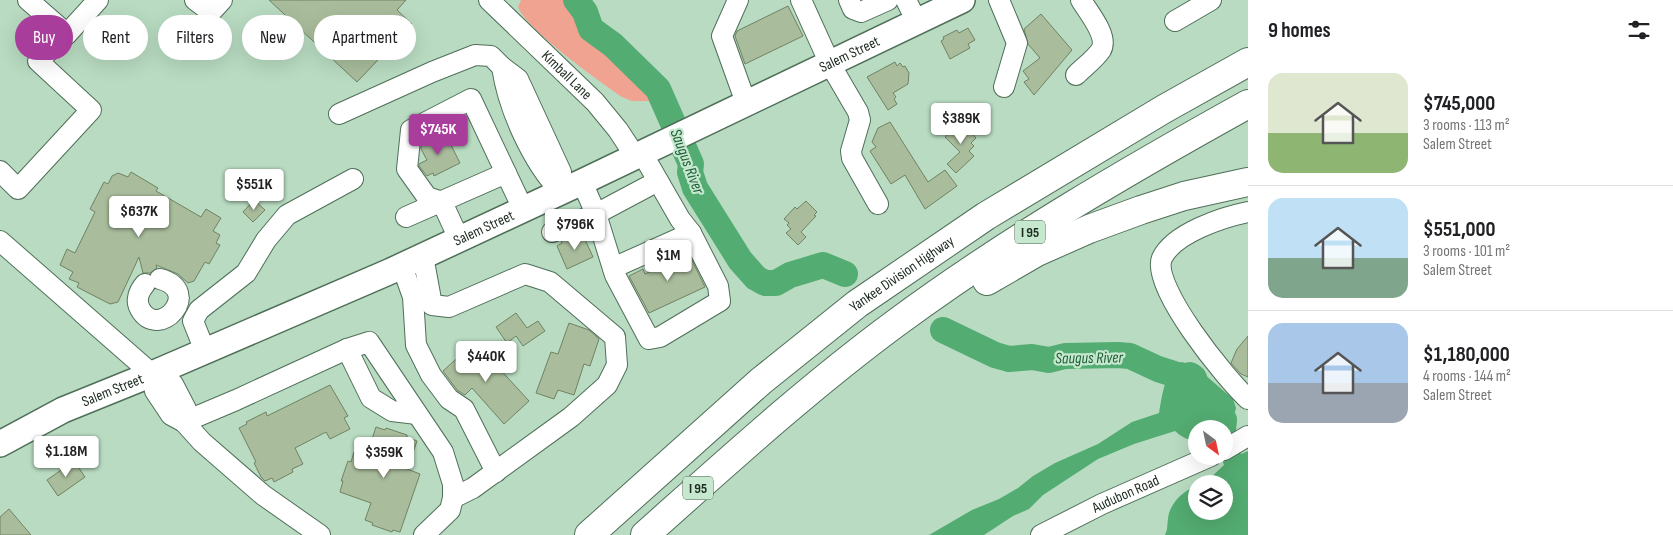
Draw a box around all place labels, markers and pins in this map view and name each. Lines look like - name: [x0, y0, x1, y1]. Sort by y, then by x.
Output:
- pin: $389K: [926, 102, 996, 145]
- pin: $745K: [403, 114, 473, 156]
- pin: $551K: [219, 168, 289, 211]
- pin: $637K: [104, 196, 174, 238]
- pin: $796K: [540, 208, 610, 251]
- pin: $1M: [644, 240, 692, 282]
- pin: $440K: [451, 340, 521, 383]
- pin: $1.18M: [25, 436, 107, 478]
- pin: $359K: [349, 436, 419, 479]

